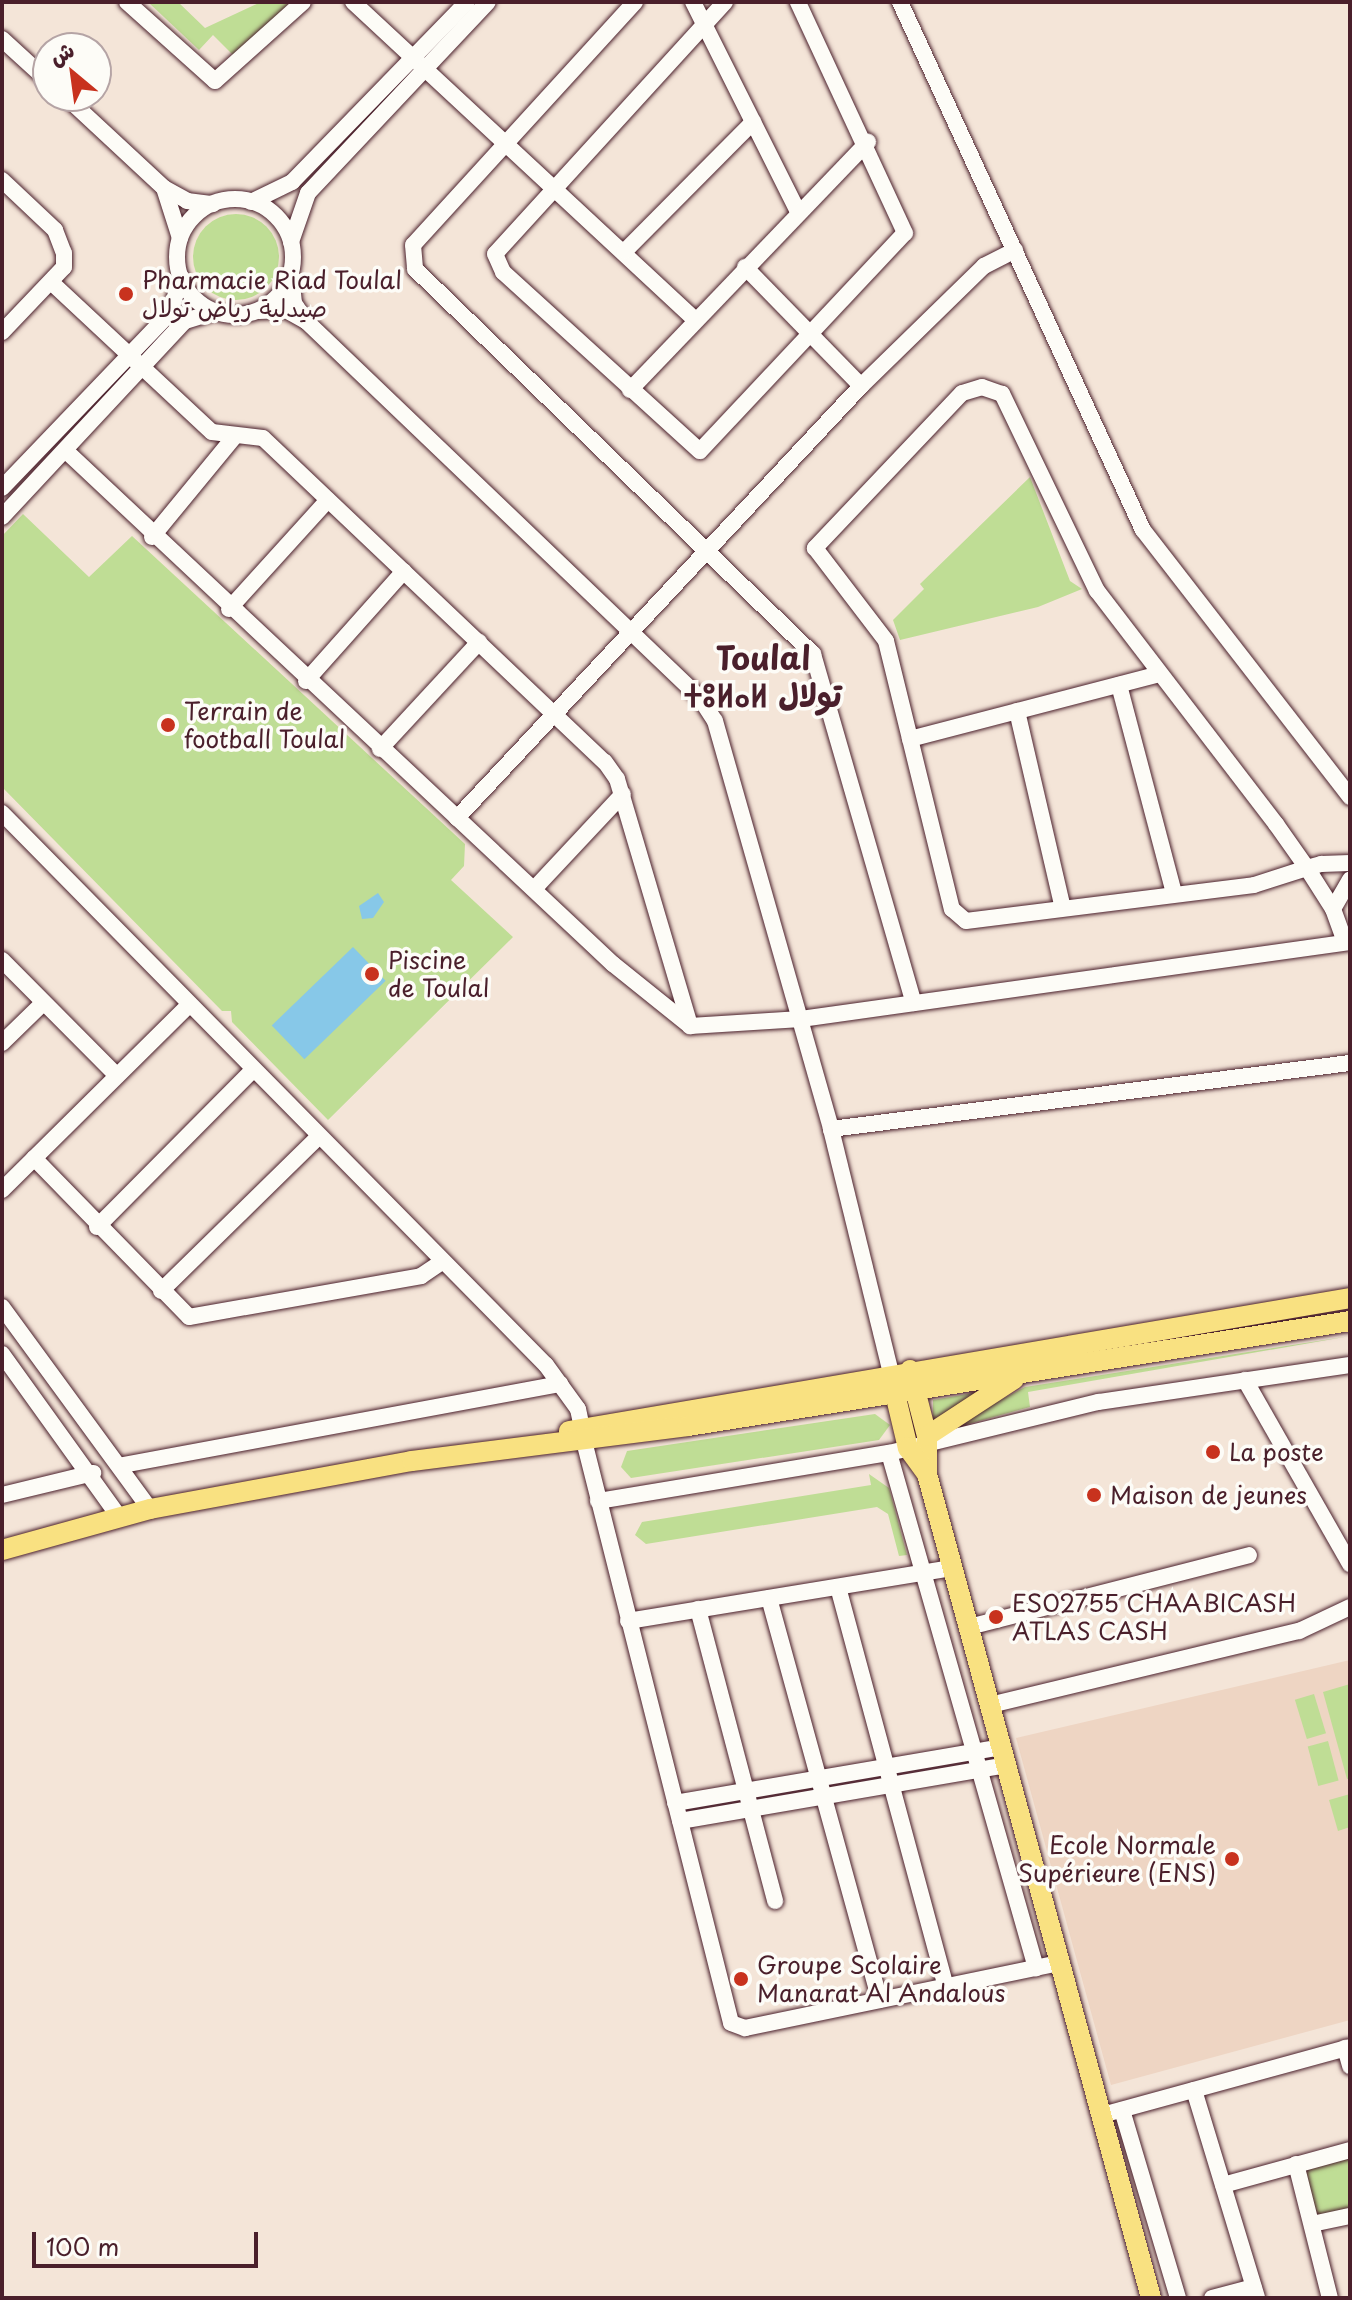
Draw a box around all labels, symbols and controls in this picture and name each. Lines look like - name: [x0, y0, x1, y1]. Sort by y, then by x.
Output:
- north arrow: [32, 32, 112, 112]
- text: ش: [43, 32, 80, 73]
- place label: Pharmacie Riad Toulal صيدلية رياض تولال: [142, 266, 403, 322]
- marker: Pharmacie Riad Toulal صيدلية رياض تولال: [117, 285, 135, 303]
- district label: Toulal ⵜⵓⵍⴰⵍ تولال: [684, 639, 842, 714]
- place label: Terrain de football Toulal: [184, 697, 346, 753]
- marker: Terrain de football Toulal: [159, 716, 177, 734]
- place label: Piscine de Toulal: [388, 946, 490, 1002]
- marker: Piscine de Toulal: [363, 965, 381, 983]
- place label: La poste: [1229, 1438, 1326, 1466]
- marker: La poste: [1204, 1443, 1222, 1461]
- place label: Maison de jeunes: [1110, 1481, 1308, 1509]
- marker: Maison de jeunes: [1085, 1486, 1103, 1504]
- place label: ES02755 CHAABICASH ATLAS CASH: [1012, 1589, 1295, 1645]
- marker: ES02755 CHAABICASH ATLAS CASH: [987, 1608, 1005, 1626]
- place label: Ecole Normale Supérieure (ENS): [1017, 1831, 1216, 1887]
- marker: Ecole Normale Supérieure (ENS): [1223, 1850, 1241, 1868]
- place label: Groupe Scolaire Manarat Al Andalous: [757, 1951, 1010, 2007]
- marker: Groupe Scolaire Manarat Al Andalous: [732, 1970, 750, 1988]
- scale bar: [36, 2216, 262, 2266]
- text: 100 m: [46, 2228, 119, 2264]

